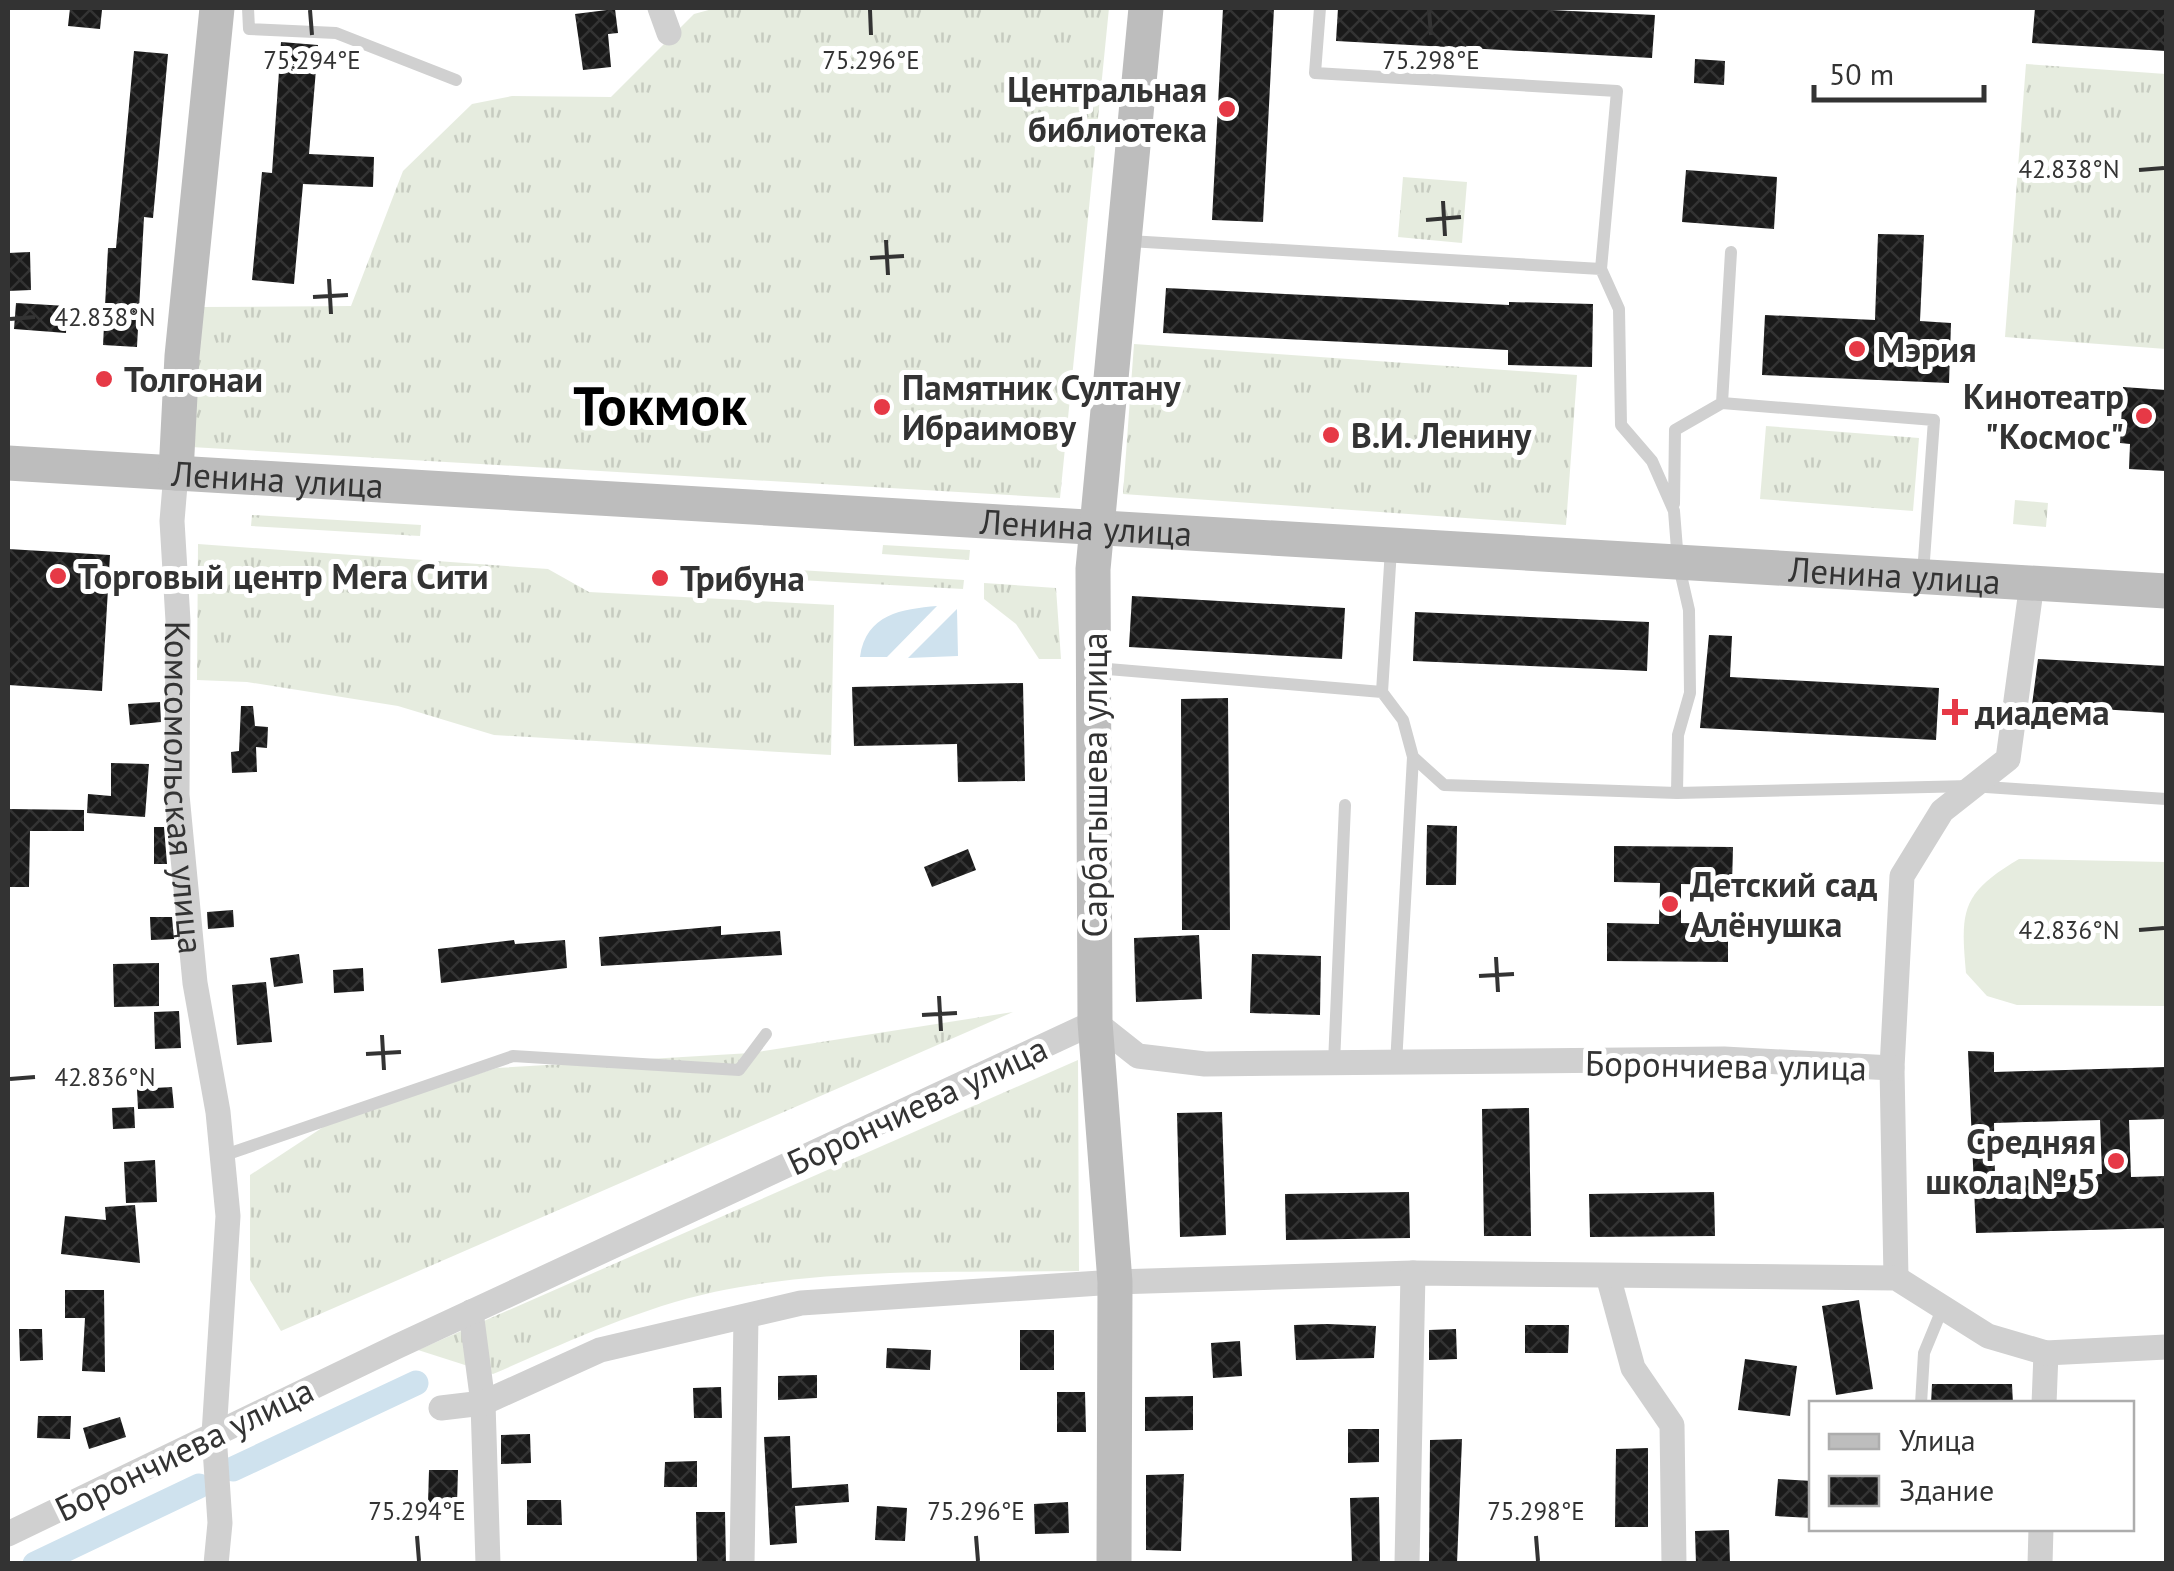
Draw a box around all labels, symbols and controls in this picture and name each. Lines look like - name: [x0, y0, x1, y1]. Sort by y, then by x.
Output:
- scale bar: [1814, 40, 1984, 102]
- text: 75.294°E: [263, 44, 361, 76]
- text: 75.296°E: [822, 44, 920, 76]
- text: 75.298°E: [1382, 44, 1480, 76]
- text: 50 m: [1829, 54, 1894, 93]
- place label: Центральная библиотека: [1007, 66, 1207, 152]
- marker: Центральная библиотека: [1216, 98, 1238, 120]
- text: 42.838°N: [2019, 153, 2119, 185]
- text: 42.838°N: [55, 301, 155, 333]
- place label: Мэрия: [1877, 326, 1977, 372]
- marker: Мэрия: [1846, 338, 1868, 360]
- place label: Толгонаи: [124, 356, 263, 402]
- place label: Памятник Султану Ибраимову: [902, 364, 1182, 450]
- marker: Толгонаи: [93, 368, 115, 390]
- district label: Токмок: [573, 369, 748, 440]
- place label: Кинотеатр "Космос": [1963, 373, 2124, 459]
- marker: Памятник Султану Ибраимову: [871, 396, 893, 418]
- marker: Кинотеатр "Космос": [2133, 405, 2155, 427]
- place label: В.И. Ленину: [1351, 412, 1532, 458]
- marker: В.И. Ленину: [1320, 424, 1342, 446]
- street label: Ленина улица: [169, 450, 385, 508]
- street label: Ленина улица: [978, 498, 1193, 556]
- street label: Ленина улица: [1786, 546, 2002, 604]
- place label: Торговый центр Мега Сити: [78, 553, 489, 599]
- place label: Трибуна: [680, 555, 805, 601]
- marker: Торговый центр Мега Сити: [47, 565, 69, 587]
- marker: Трибуна: [649, 567, 671, 589]
- street label: Комсомольская улица: [154, 621, 215, 956]
- street label: Сарбагышева улица: [1071, 632, 1117, 938]
- place label: диадема: [1974, 689, 2110, 735]
- marker: диадема: [1944, 701, 1966, 723]
- place label: Детский сад Алёнушка: [1690, 861, 1878, 947]
- marker: Детский сад Алёнушка: [1659, 893, 1681, 915]
- text: 42.836°N: [2019, 914, 2119, 946]
- street label: Борончиева улица: [780, 1025, 1054, 1185]
- street label: Борончиева улица: [1585, 1040, 1867, 1090]
- text: 42.836°N: [55, 1061, 155, 1093]
- place label: Средняя школа № 5: [1925, 1118, 2096, 1204]
- marker: Средняя школа № 5: [2105, 1150, 2127, 1172]
- street label: Борончиева улица: [47, 1367, 321, 1531]
- legend: [1809, 1401, 2134, 1531]
- text: Улица: [1899, 1420, 1976, 1459]
- text: Здание: [1899, 1470, 1994, 1509]
- text: 75.294°E: [368, 1495, 466, 1527]
- text: 75.296°E: [927, 1495, 1025, 1527]
- text: 75.298°E: [1487, 1495, 1585, 1527]

